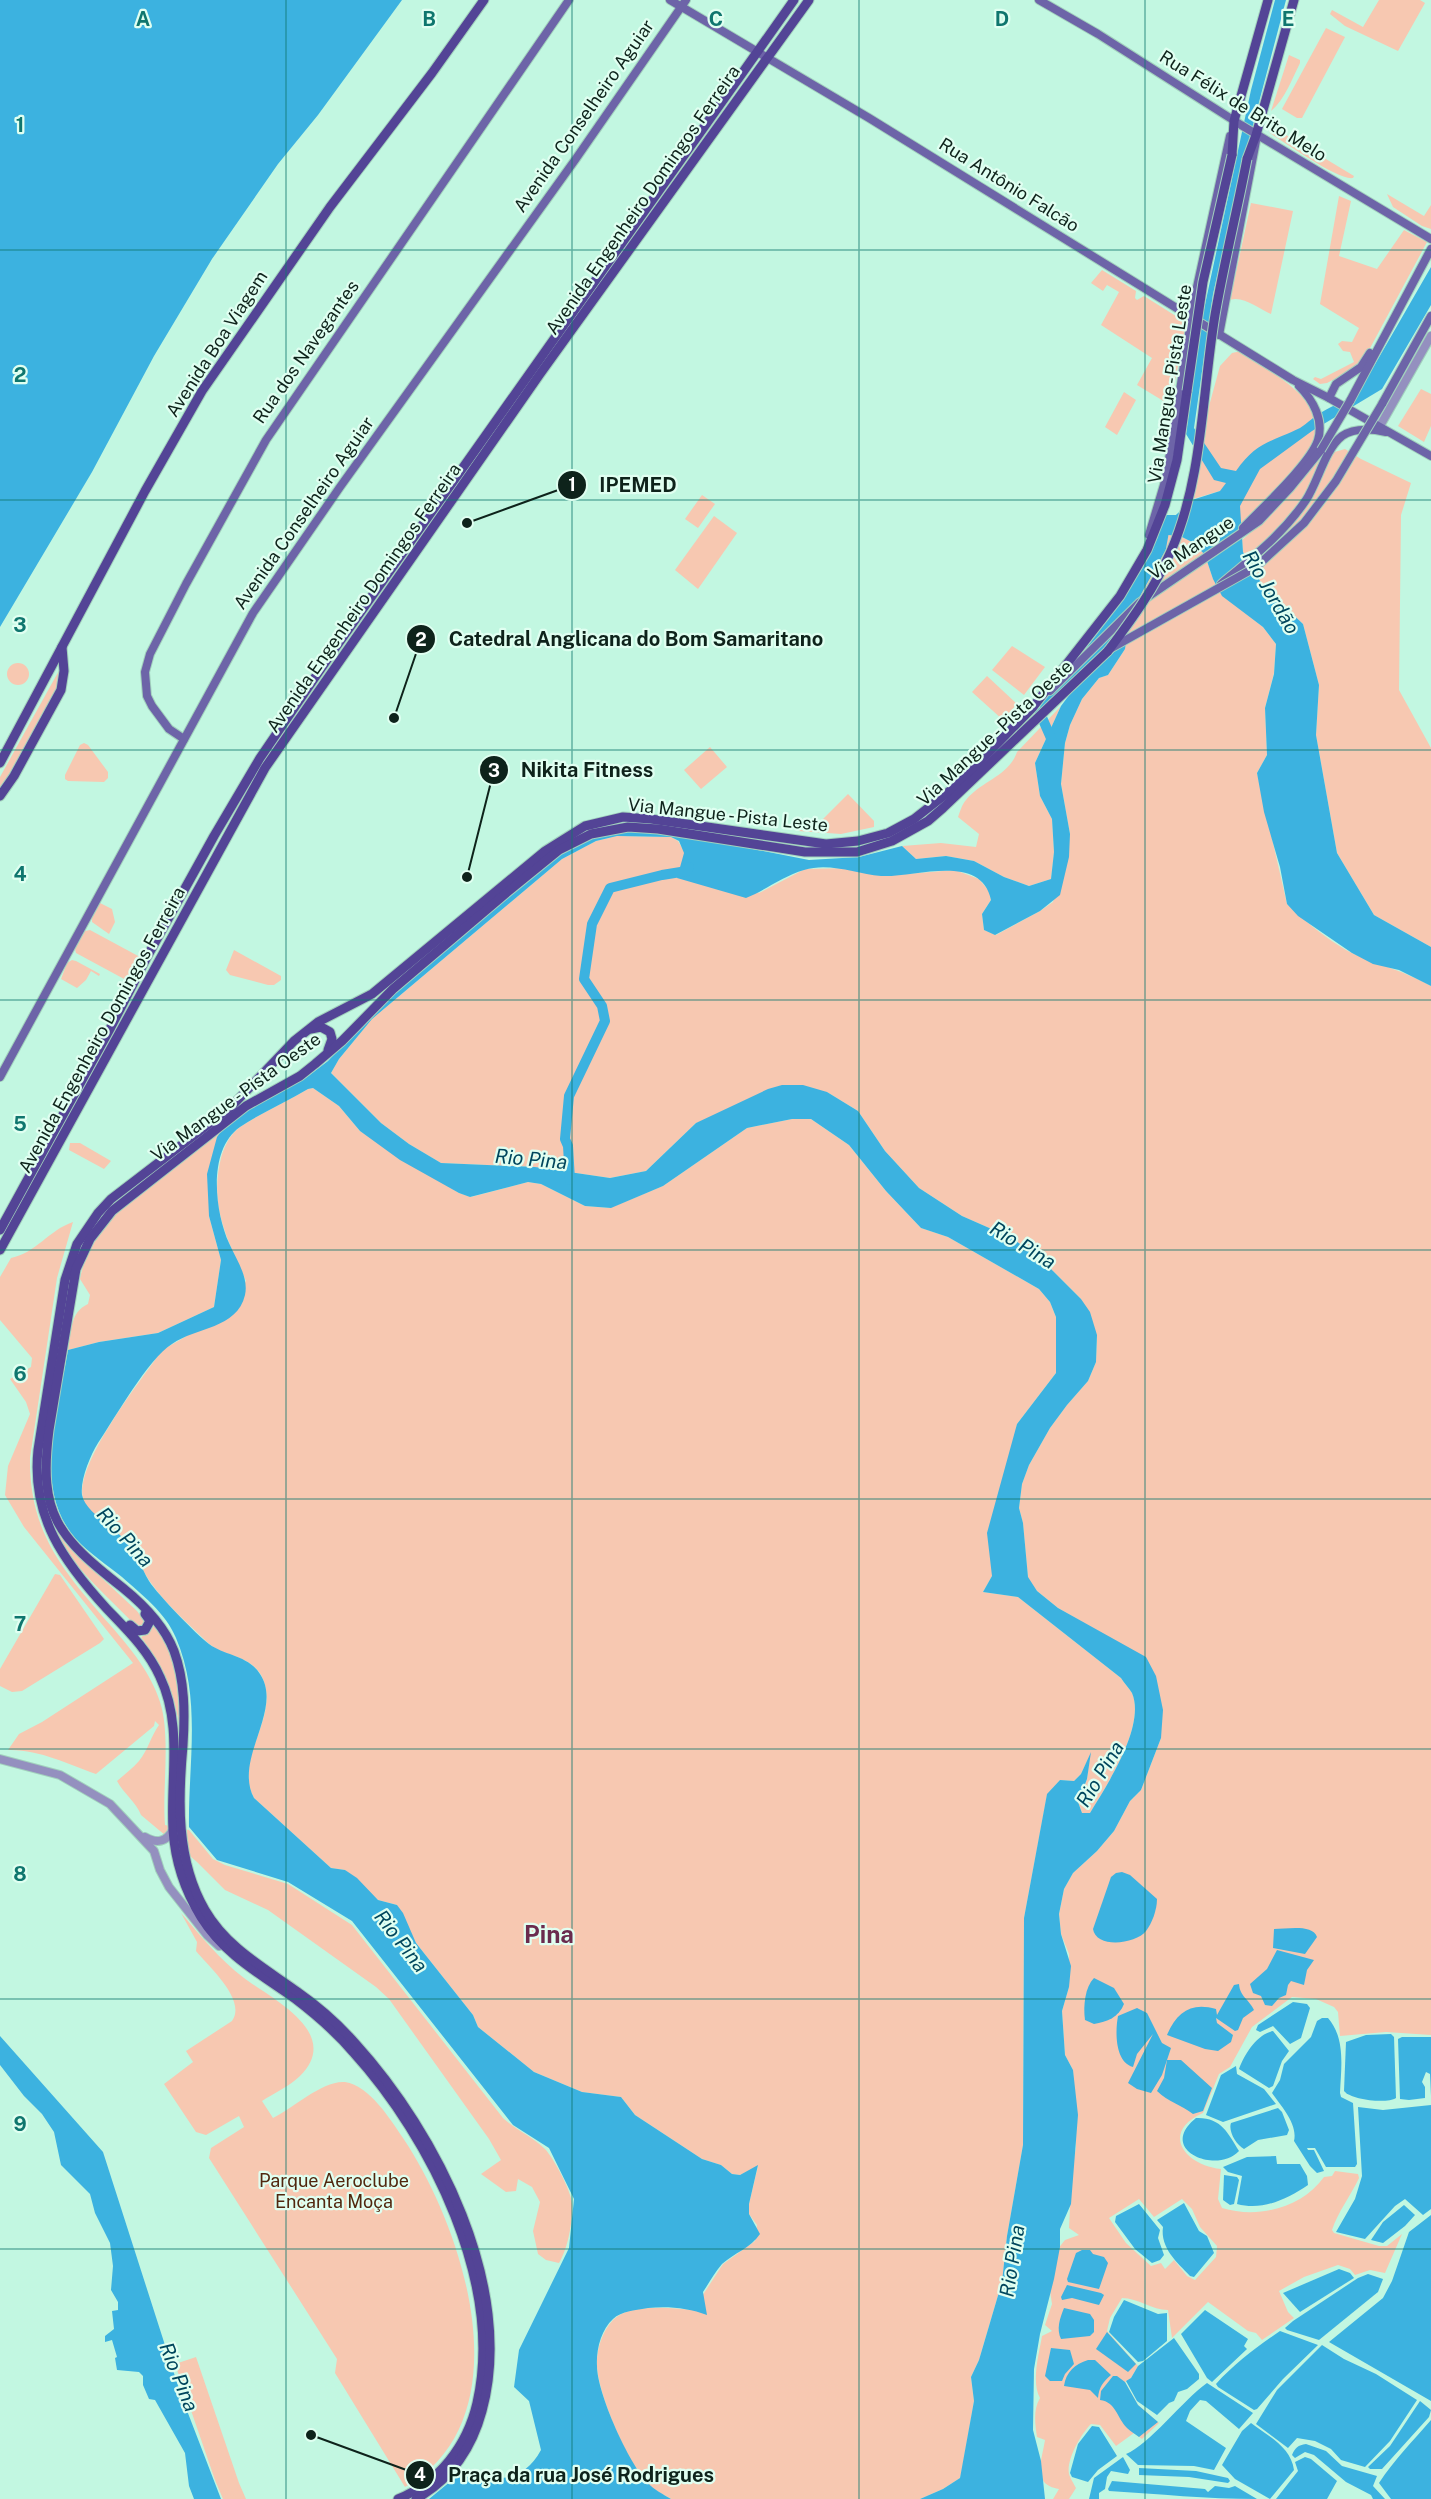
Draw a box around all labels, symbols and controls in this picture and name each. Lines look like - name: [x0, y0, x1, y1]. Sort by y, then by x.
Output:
- text: A: [136, 7, 150, 31]
- text: B: [422, 7, 436, 31]
- text: C: [709, 7, 723, 31]
- text: D: [995, 7, 1009, 31]
- text: E: [1282, 7, 1294, 31]
- street label: Avenida Conselheiro Aguiar: [509, 15, 658, 216]
- street label: Rua Félix de Brito Melo: [1156, 46, 1331, 166]
- street label: Avenida Engenheiro Domingos Ferreira: [541, 61, 744, 338]
- text: 1: [16, 113, 24, 137]
- street label: Rua Antônio Falcão: [935, 133, 1083, 236]
- street label: Avenida Boa Viagem: [161, 267, 272, 421]
- street label: Rua dos Navegantes: [248, 276, 363, 427]
- street label: Via Mangue - Pista Leste: [1143, 283, 1196, 485]
- text: 2: [14, 363, 26, 387]
- street label: Avenida Conselheiro Aguiar: [229, 412, 378, 613]
- street label: Avenida Engenheiro Domingos Ferreira: [262, 459, 465, 736]
- callout: IPEMED: [557, 466, 688, 504]
- text: IPEMED: [599, 473, 677, 497]
- text: 1: [568, 474, 576, 495]
- street label: Via Mangue: [1144, 511, 1238, 584]
- water label: Rio Jordão: [1237, 546, 1305, 638]
- text: 3: [13, 613, 27, 637]
- callout: Catedral Anglicana do Bom Samaritano: [406, 620, 835, 658]
- text: Catedral Anglicana do Bom Samaritano: [449, 627, 823, 651]
- text: 2: [415, 629, 427, 650]
- street label: Via Mangue - Pista Oeste: [913, 655, 1077, 810]
- callout: Nikita Fitness: [479, 751, 665, 789]
- text: Nikita Fitness: [521, 758, 653, 782]
- text: 3: [488, 760, 500, 781]
- street label: Via Mangue - Pista Leste: [627, 794, 829, 835]
- text: 4: [13, 862, 27, 886]
- street label: Avenida Engenheiro Domingos Ferreira: [14, 883, 189, 1176]
- street label: Via Mangue - Pista Oeste: [147, 1028, 325, 1165]
- text: 5: [13, 1112, 27, 1136]
- water label: Rio Pina: [494, 1144, 568, 1174]
- water label: Rio Pina: [986, 1216, 1060, 1274]
- text: 6: [13, 1362, 27, 1386]
- water label: Rio Pina: [92, 1502, 158, 1572]
- text: 7: [14, 1612, 26, 1636]
- water label: Rio Pina: [1071, 1737, 1129, 1811]
- text: 8: [13, 1862, 27, 1886]
- water label: Rio Pina: [369, 1905, 433, 1977]
- district label: Pina: [524, 1920, 574, 1948]
- text: 9: [13, 2112, 27, 2136]
- park label: Parque Aeroclube Encanta Moça: [259, 2170, 409, 2212]
- water label: Rio Pina: [994, 2223, 1030, 2299]
- water label: Rio Pina: [154, 2339, 204, 2415]
- callout: Praça da rua José Rodrigues: [405, 2456, 726, 2494]
- text: Praça da rua José Rodrigues: [448, 2463, 714, 2487]
- text: 4: [414, 2464, 426, 2485]

